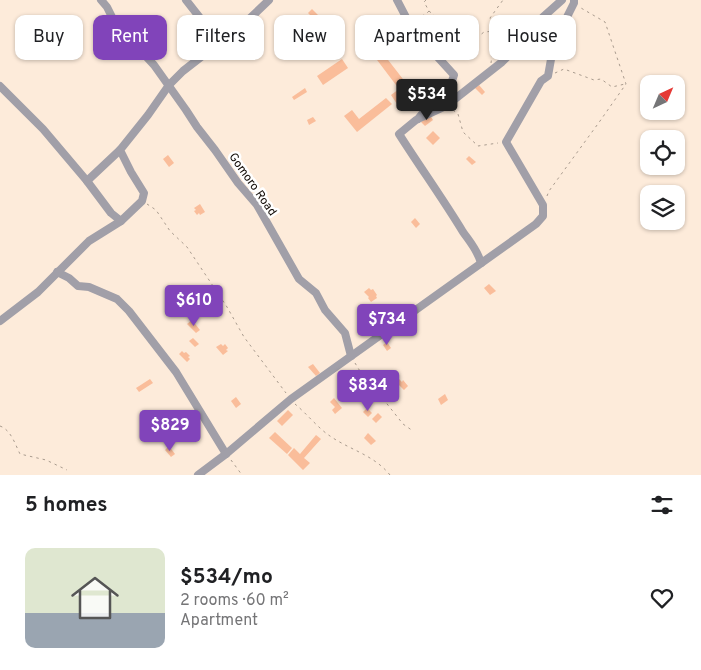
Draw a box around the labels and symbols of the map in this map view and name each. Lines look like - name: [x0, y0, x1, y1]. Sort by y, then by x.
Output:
- north arrow: [640, 75, 685, 120]
- pin: $534: [397, 78, 457, 121]
- street label: Gomoro Road: [225, 150, 280, 219]
- pin: $610: [164, 284, 224, 327]
- pin: $734: [357, 304, 417, 346]
- pin: $834: [338, 370, 398, 412]
- pin: $829: [140, 410, 200, 452]

